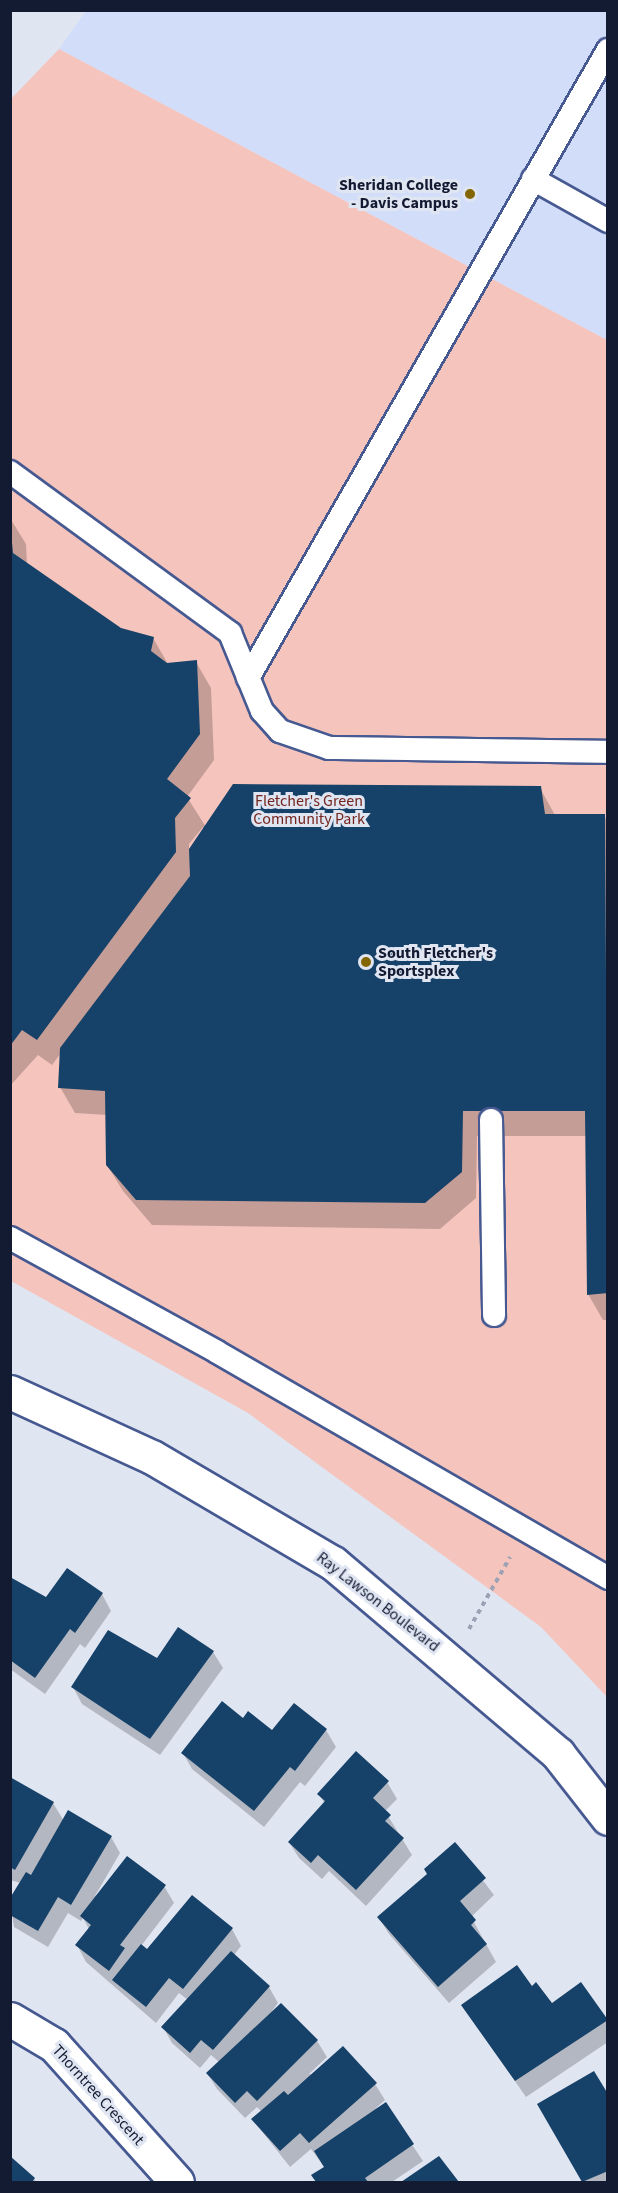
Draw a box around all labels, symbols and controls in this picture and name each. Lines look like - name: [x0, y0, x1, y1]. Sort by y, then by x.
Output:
- place label: Sheridan College - Davis Campus: [339, 175, 458, 213]
- marker: Sheridan College - Davis Campus: [463, 187, 477, 201]
- park label: Fletcher's Green Community Park: [253, 791, 365, 829]
- place label: South Fletcher's Sportsplex: [378, 943, 493, 981]
- marker: South Fletcher's Sportsplex: [359, 955, 373, 969]
- street label: Ray Lawson Boulevard: [313, 1548, 443, 1656]
- street label: Thorntree Crescent: [48, 2041, 148, 2149]

